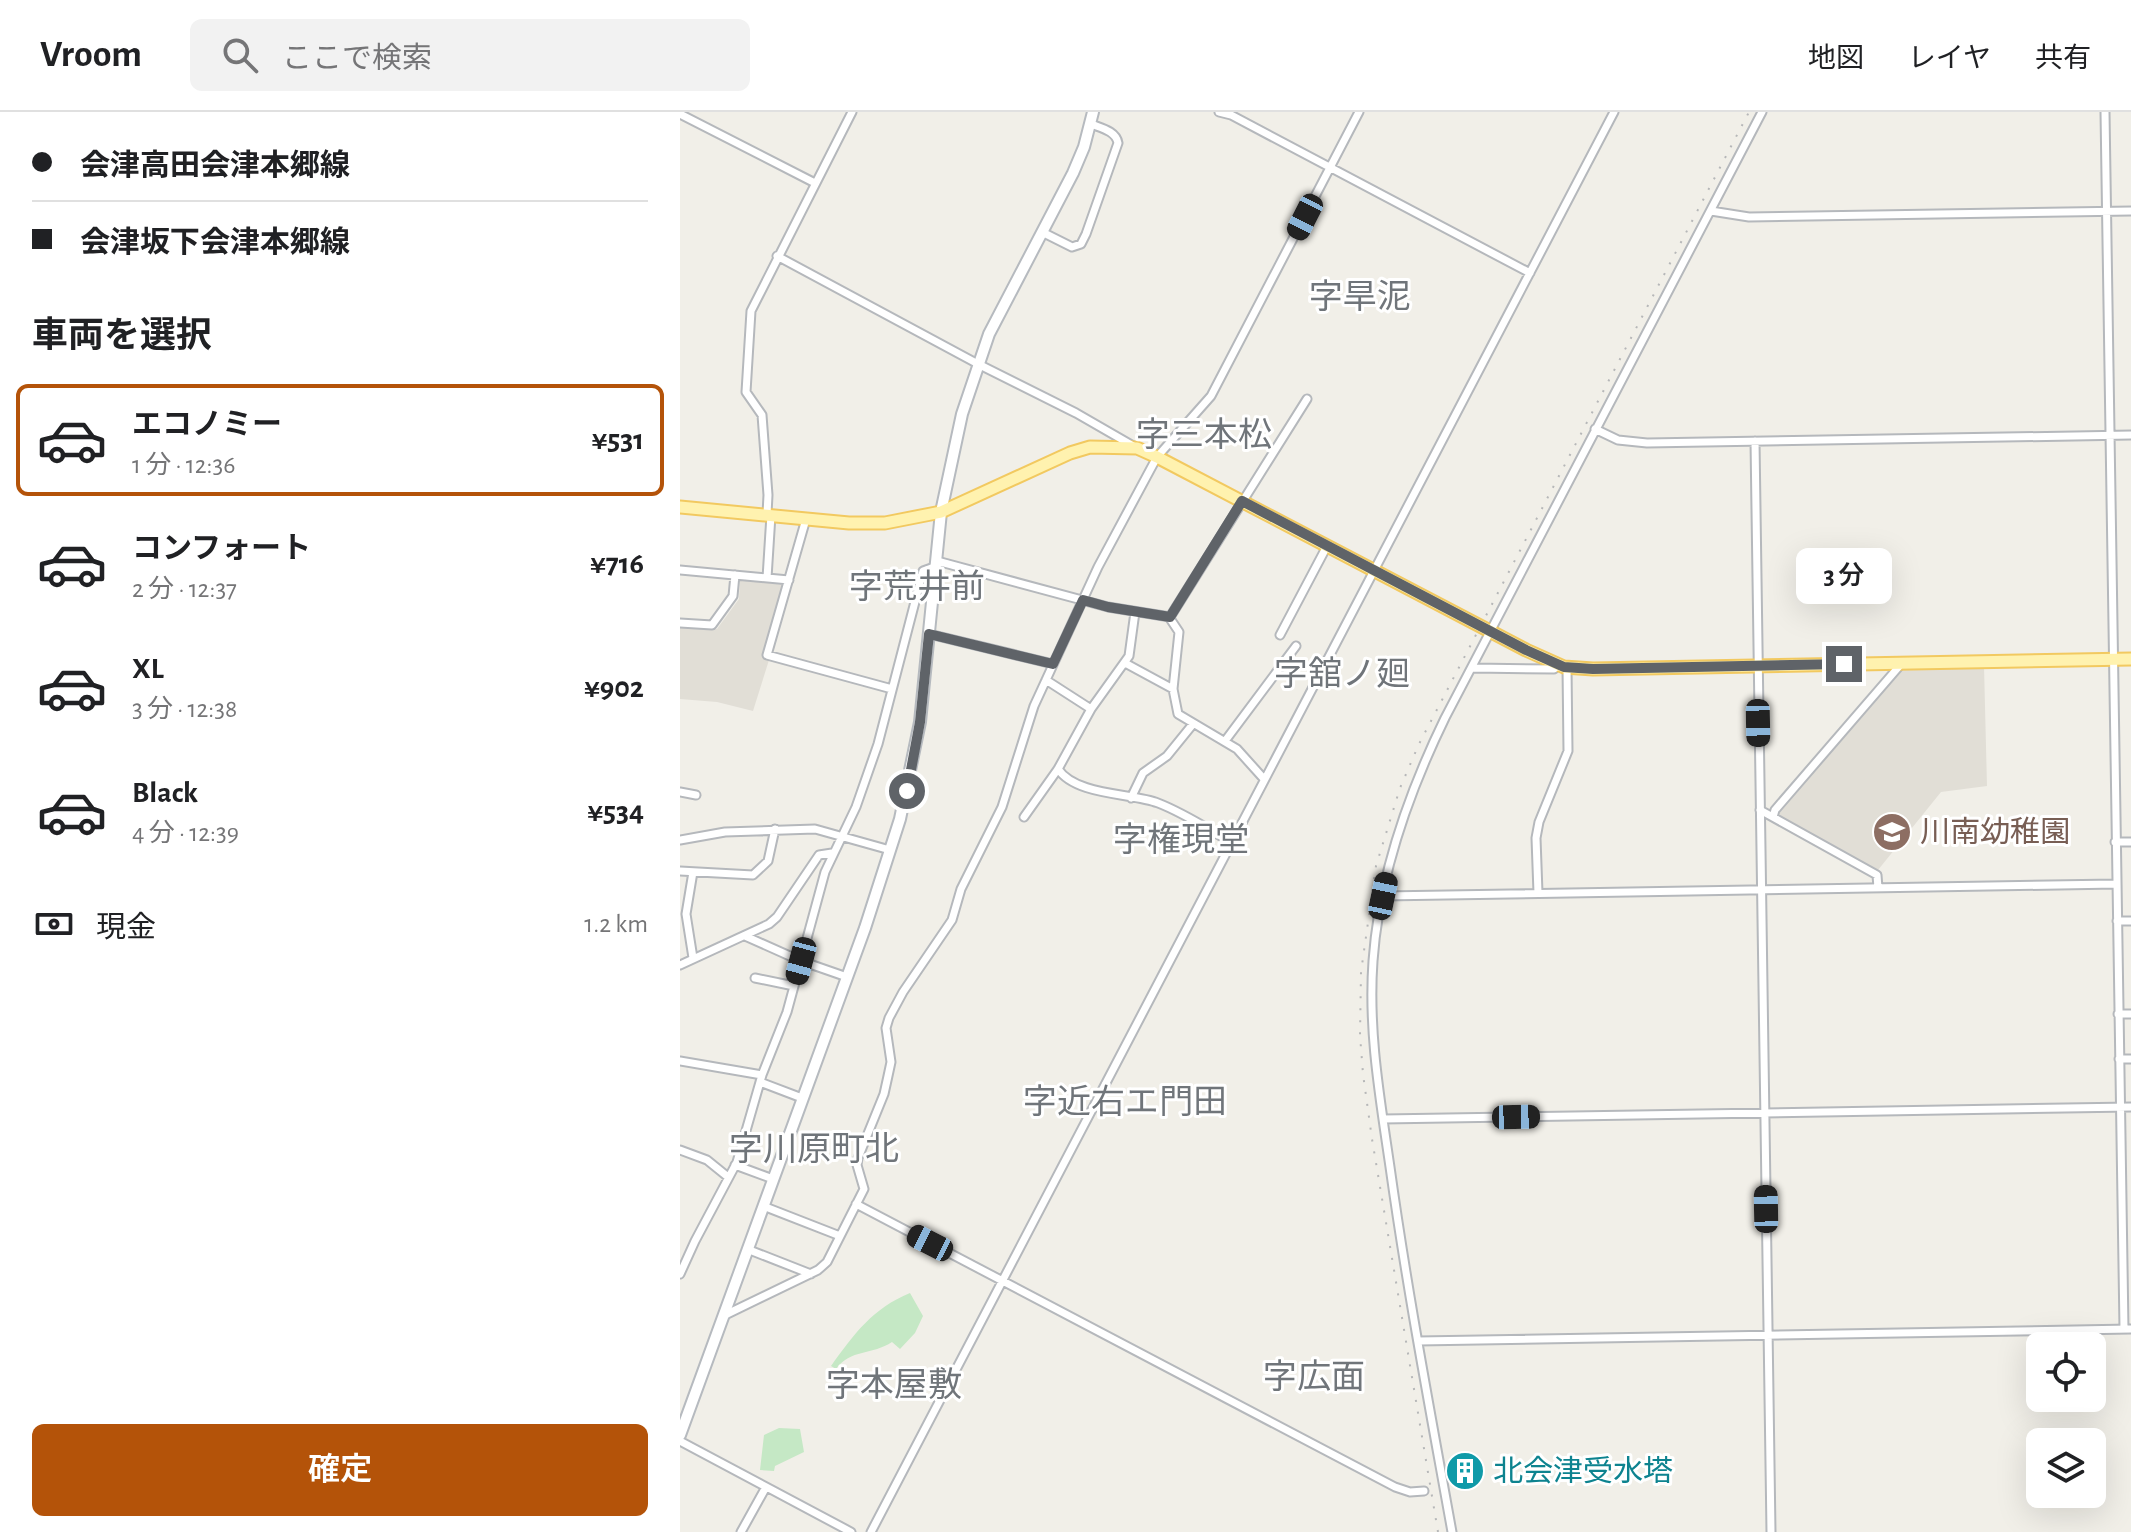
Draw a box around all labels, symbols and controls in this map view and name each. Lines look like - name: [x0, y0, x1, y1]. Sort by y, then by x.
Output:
- search box: [190, 19, 750, 91]
- icon: search: [218, 33, 262, 77]
- text: Vroom: [40, 36, 142, 74]
- text: ここで検索: [282, 44, 432, 74]
- text: 地図: [1808, 45, 1864, 73]
- text: レイヤ: [1908, 45, 1991, 73]
- text: 共有: [2035, 45, 2091, 73]
- text: 会津高田会津本郷線: [80, 151, 350, 181]
- car: [1283, 190, 1327, 244]
- text: 会津坂下会津本郷線: [80, 228, 350, 258]
- district label: 字旱泥: [1309, 279, 1411, 315]
- text: 車両を選択: [32, 318, 212, 354]
- icon: car: [36, 404, 108, 476]
- text: エコノミー: [132, 410, 282, 440]
- district label: 字三本松: [1136, 417, 1272, 453]
- text: ¥531: [592, 425, 644, 455]
- text: 1 分 · 12:36: [132, 452, 235, 478]
- icon: car: [36, 528, 108, 600]
- text: コンフォート: [132, 534, 311, 564]
- callout: 3 分: [1796, 548, 1892, 604]
- text: ¥716: [590, 549, 644, 579]
- text: 3 分: [1823, 563, 1865, 589]
- district label: 字荒井前: [849, 569, 985, 605]
- text: 2 分 · 12:37: [132, 576, 237, 602]
- route end: [1826, 646, 1862, 682]
- icon: car: [36, 652, 108, 724]
- text: XL: [132, 654, 164, 684]
- district label: 字舘ノ廻: [1274, 656, 1410, 692]
- text: ¥902: [584, 673, 644, 703]
- text: 3 分 · 12:38: [132, 696, 237, 722]
- car: [1746, 699, 1770, 747]
- route start: [889, 773, 925, 809]
- icon: car: [36, 776, 108, 848]
- text: Black: [132, 778, 198, 808]
- text: ¥534: [587, 797, 644, 827]
- school or university icon: 川南幼稚園: [1871, 811, 1913, 853]
- place label: 川南幼稚園: [1920, 816, 2070, 848]
- text: 4 分 · 12:39: [132, 820, 239, 846]
- district label: 字権現堂: [1113, 822, 1249, 858]
- car: [1366, 870, 1400, 922]
- icon: cash: [32, 902, 76, 946]
- text: 1.2 km: [584, 911, 648, 937]
- text: 現金: [96, 913, 156, 943]
- car: [783, 935, 819, 987]
- district label: 字近右エ門田: [1023, 1084, 1227, 1120]
- car: [1492, 1105, 1540, 1129]
- district label: 字川原町北: [729, 1131, 899, 1167]
- car: [1754, 1185, 1778, 1233]
- car: [903, 1221, 957, 1265]
- map controls: [2026, 1332, 2106, 1508]
- button: locate: [2026, 1332, 2106, 1412]
- district label: 字広面: [1263, 1359, 1365, 1395]
- district label: 字本屋敷: [826, 1367, 962, 1403]
- button: 確定: [32, 1424, 648, 1516]
- button: layers: [2026, 1428, 2106, 1508]
- building icon: 北会津受水塔: [1444, 1450, 1486, 1492]
- place label: 北会津受水塔: [1493, 1455, 1673, 1487]

